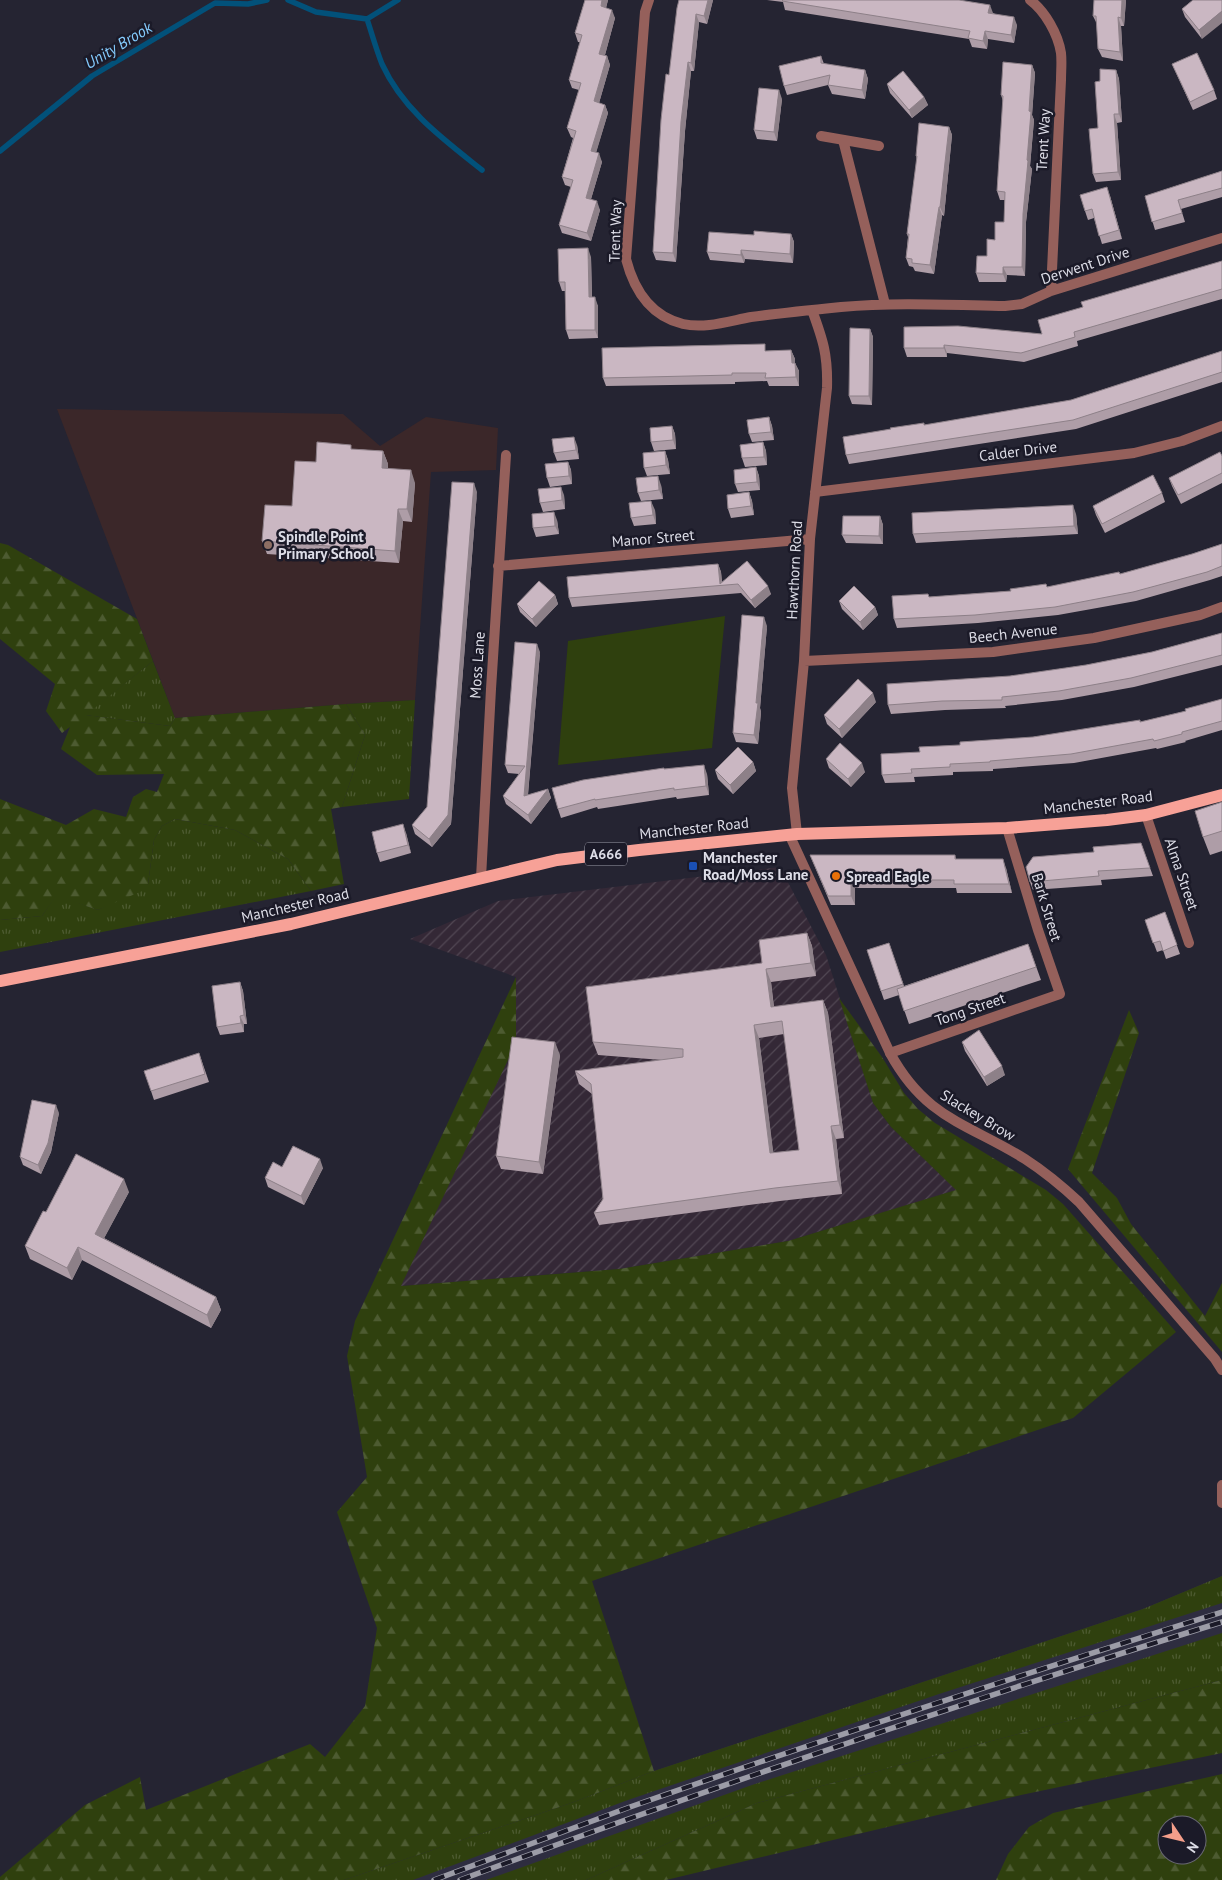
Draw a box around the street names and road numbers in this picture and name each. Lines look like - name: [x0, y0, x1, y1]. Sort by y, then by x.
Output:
- street label: Trent Way: [1032, 108, 1054, 172]
- street label: Trent Way: [604, 199, 626, 263]
- street label: Derwent Drive: [1038, 242, 1132, 288]
- street label: Calder Drive: [978, 437, 1058, 465]
- street label: Hawthorn Road: [782, 520, 806, 620]
- street label: Manor Street: [611, 525, 695, 551]
- street label: Beech Avenue: [968, 619, 1058, 647]
- street label: Moss Lane: [465, 631, 489, 699]
- street label: Manchester Road: [1042, 786, 1154, 818]
- street label: Manchester Road: [638, 813, 750, 843]
- street label: Alma Street: [1161, 835, 1203, 913]
- road number: A666: [585, 842, 627, 866]
- street label: Bark Street: [1028, 871, 1066, 943]
- street label: Manchester Road: [239, 883, 351, 927]
- street label: Tong Street: [932, 988, 1008, 1030]
- street label: Slackey Brow: [937, 1085, 1019, 1145]

